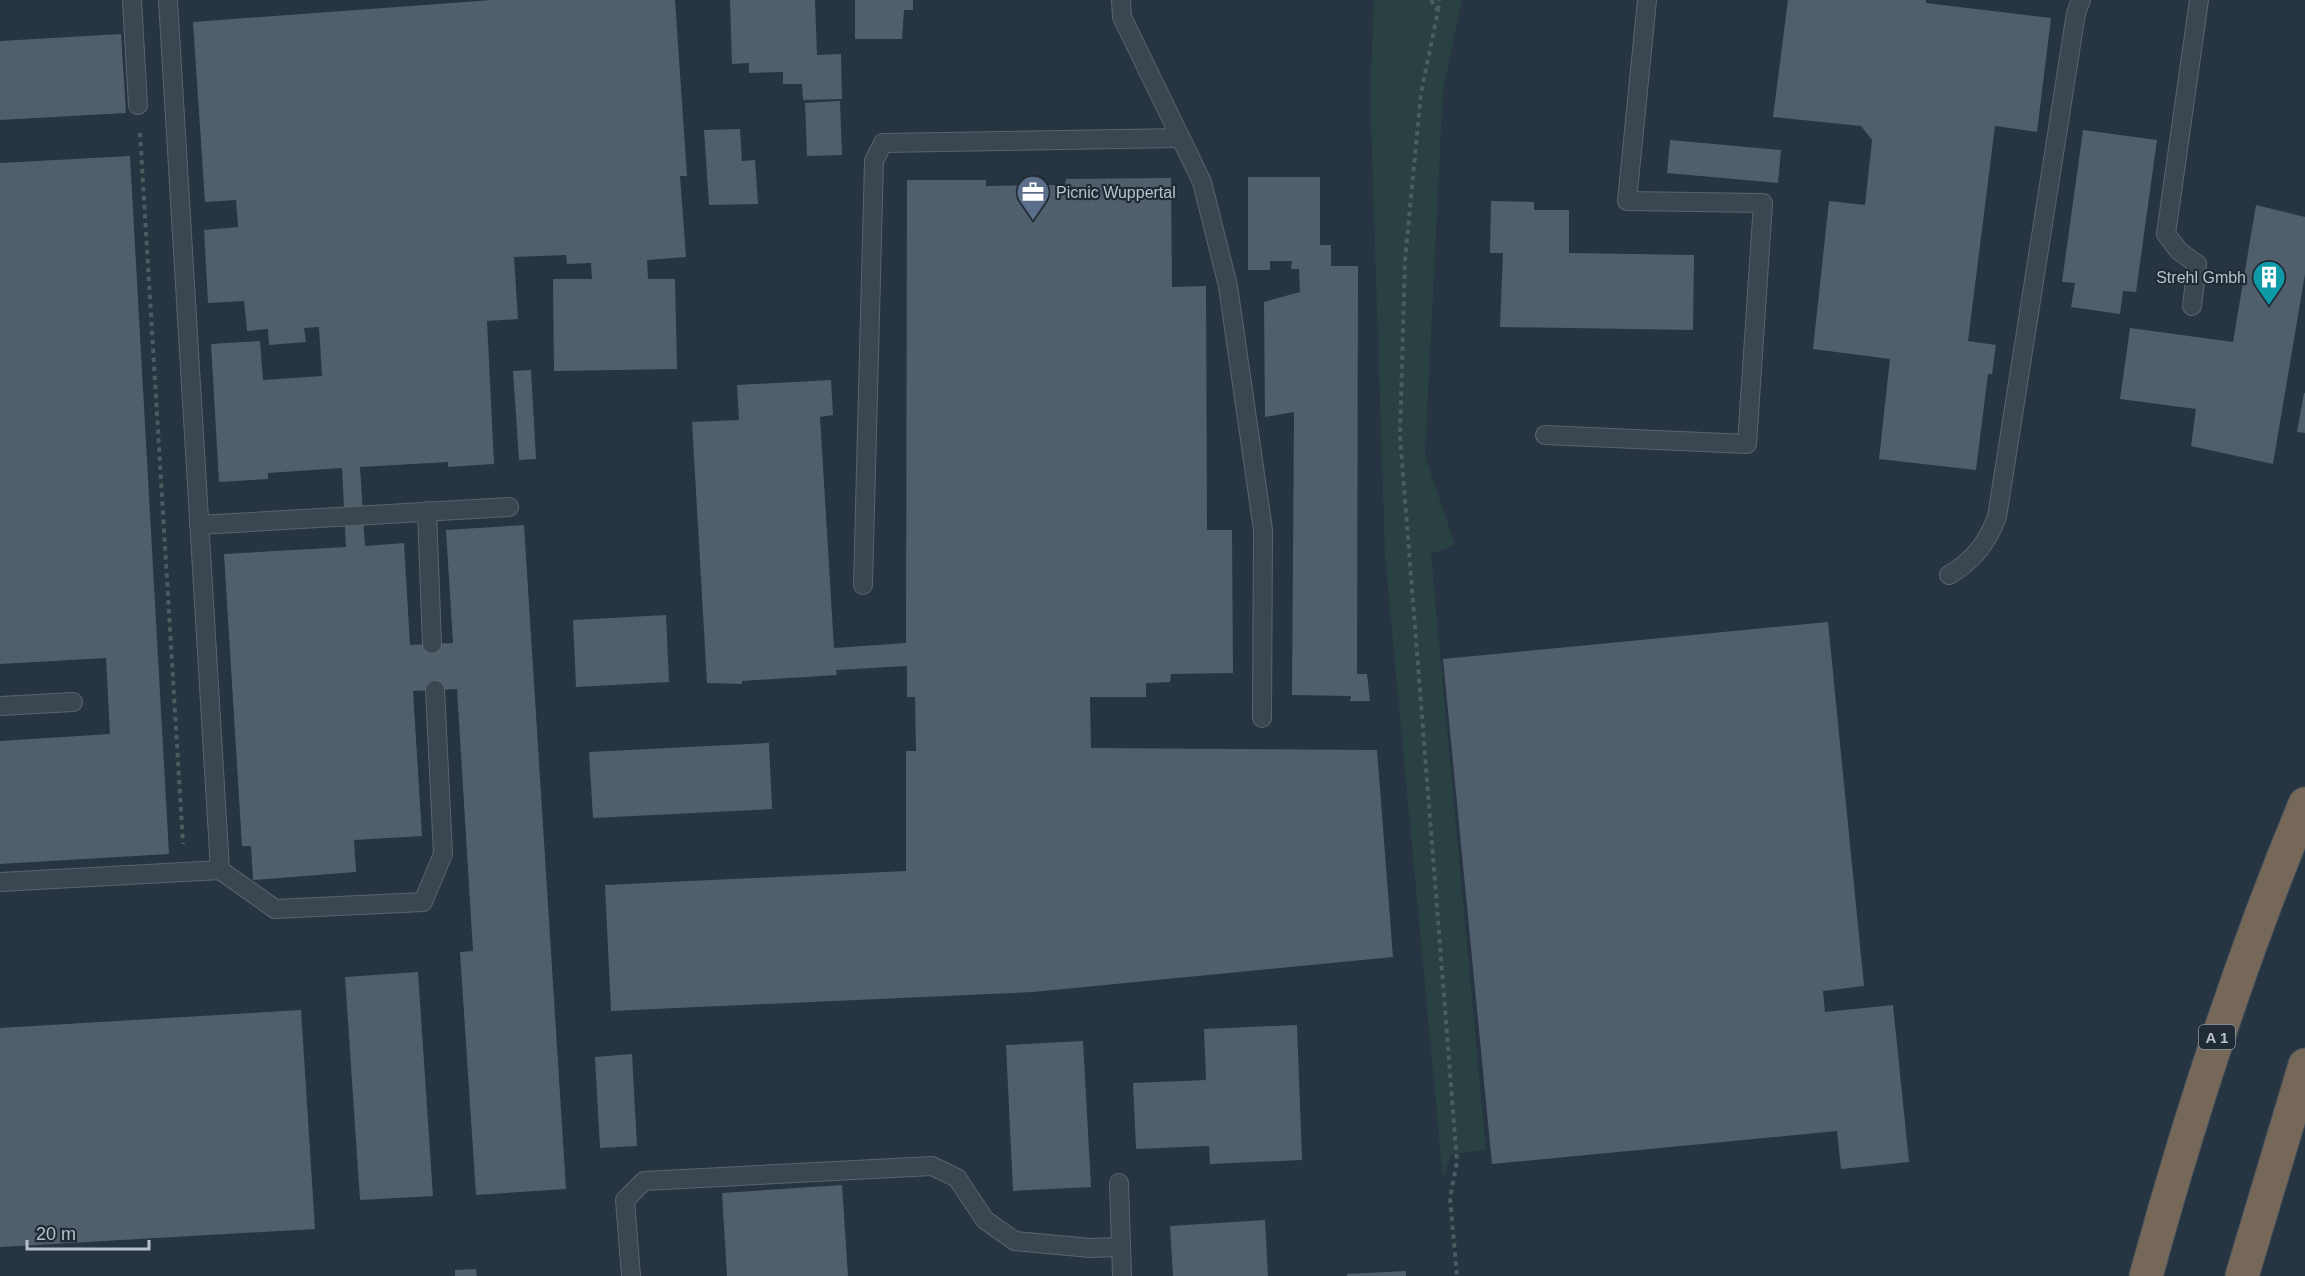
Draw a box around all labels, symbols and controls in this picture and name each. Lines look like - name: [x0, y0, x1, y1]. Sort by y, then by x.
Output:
- office icon: Picnic Wuppertal: [1015, 174, 1051, 221]
- place label: Picnic Wuppertal: [1056, 184, 1176, 201]
- building icon: Strehl Gmbh: [2251, 259, 2287, 306]
- place label: Strehl Gmbh: [2156, 269, 2246, 286]
- road number: A 1: [2199, 1025, 2235, 1049]
- scale bar: [27, 1213, 148, 1251]
- text: 20 m: [36, 1224, 76, 1244]

